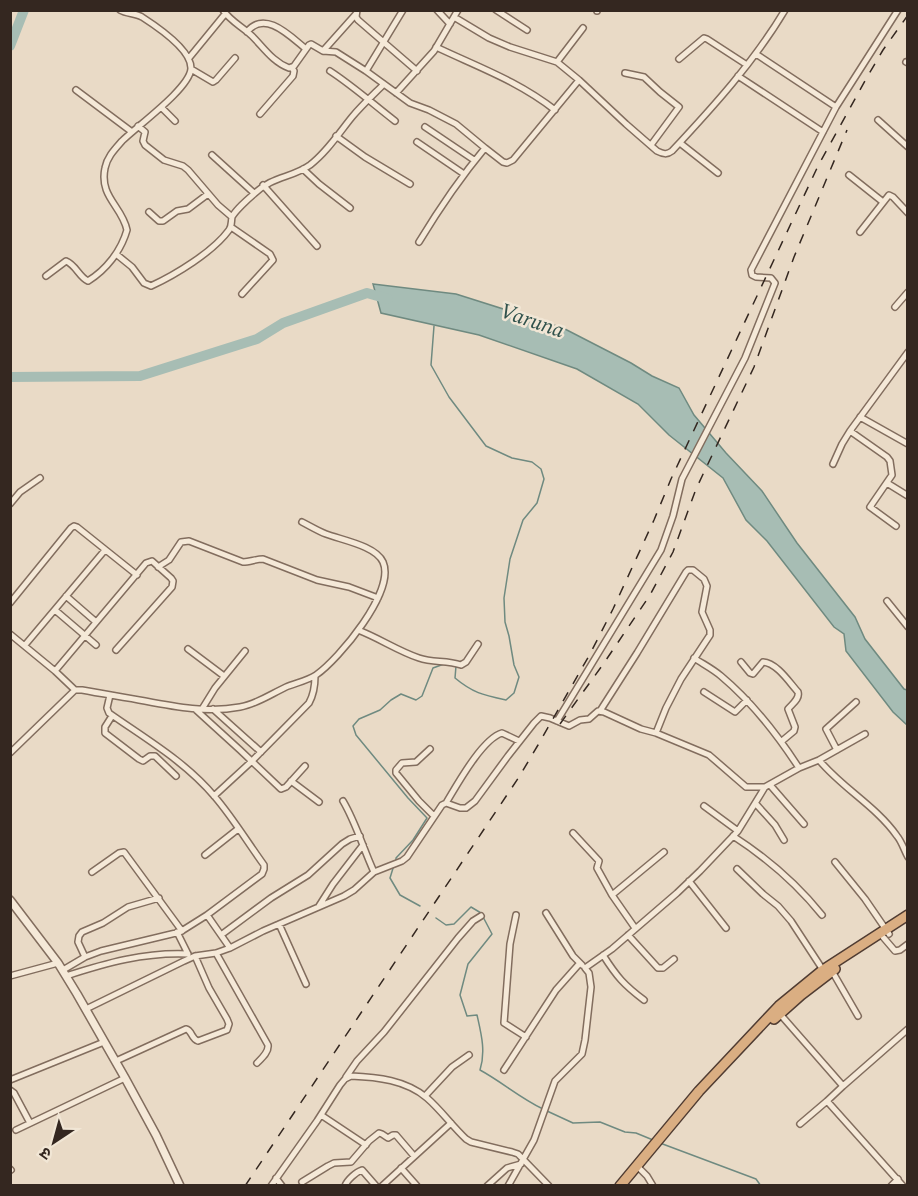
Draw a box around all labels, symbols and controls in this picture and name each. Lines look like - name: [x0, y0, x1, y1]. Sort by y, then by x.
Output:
- water label: Varuna: [495, 295, 569, 347]
- north arrow: [24, 1112, 84, 1172]
- text: उ: [34, 1140, 57, 1166]

